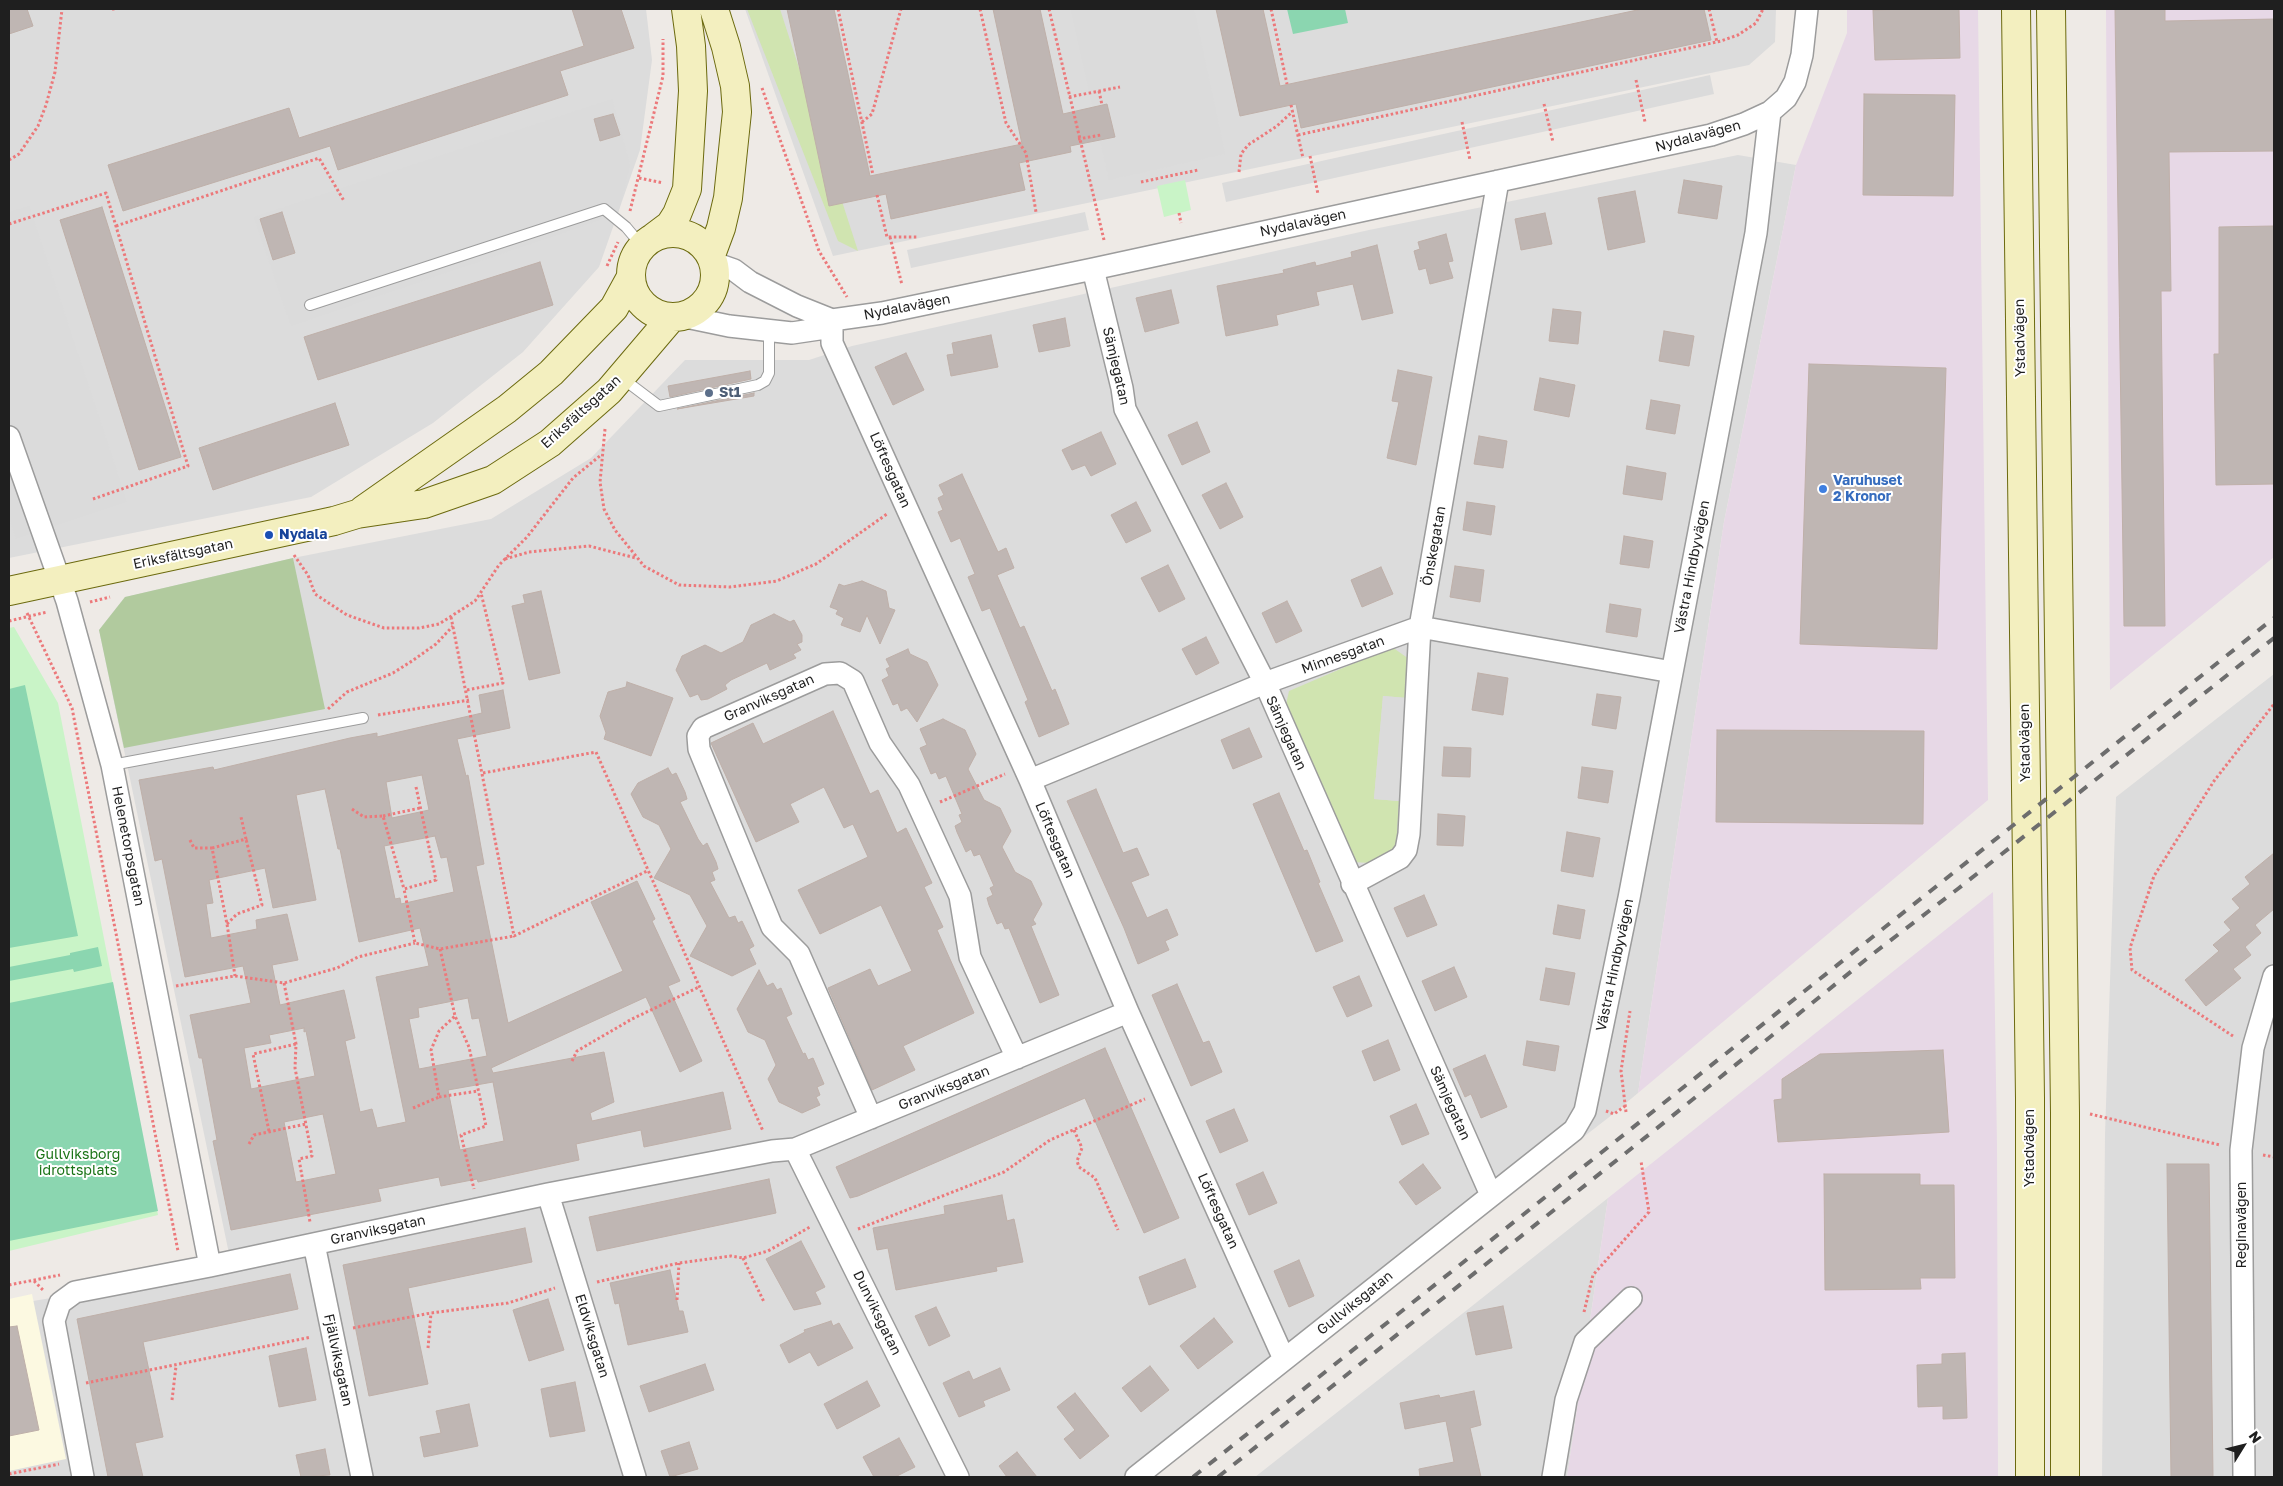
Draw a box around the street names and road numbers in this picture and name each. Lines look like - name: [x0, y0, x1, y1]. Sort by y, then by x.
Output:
- street label: Nydalavägen: [1653, 117, 1743, 155]
- street label: Nydalavägen: [1258, 206, 1348, 240]
- street label: Nydalavägen: [862, 290, 952, 324]
- street label: Ystadvägen: [2011, 299, 2029, 377]
- street label: Sämjegatan: [1099, 325, 1133, 407]
- street label: Eriksfältsgatan: [538, 372, 624, 452]
- street label: Löftesgatan: [866, 430, 914, 510]
- street label: Västra Hindbyvägen: [1671, 499, 1713, 635]
- street label: Önskegatan: [1419, 505, 1449, 587]
- street label: Eriksfältsgatan: [132, 535, 234, 573]
- street label: Minnesgatan: [1299, 632, 1387, 678]
- street label: Granviksgatan: [721, 671, 817, 725]
- street label: Sämjegatan: [1262, 693, 1310, 773]
- street label: Ystadvägen: [2016, 704, 2034, 782]
- street label: Helenetorpsgatan: [108, 785, 148, 907]
- street label: Löftesgatan: [1031, 799, 1079, 881]
- street label: Västra Hindbyvägen: [1593, 897, 1637, 1033]
- street label: Granviksgatan: [896, 1062, 992, 1114]
- street label: Sämjegatan: [1426, 1063, 1474, 1143]
- street label: Ystadvägen: [2022, 1109, 2038, 1187]
- street label: Löftesgatan: [1194, 1171, 1242, 1251]
- street label: Reginavägen: [2234, 1182, 2250, 1268]
- street label: Granviksgatan: [329, 1212, 427, 1248]
- street label: Gullviksgatan: [1314, 1267, 1396, 1339]
- street label: Dunviksgatan: [849, 1268, 905, 1358]
- street label: Eldviksgatan: [571, 1292, 613, 1380]
- street label: Fjällviksgatan: [320, 1312, 356, 1408]

